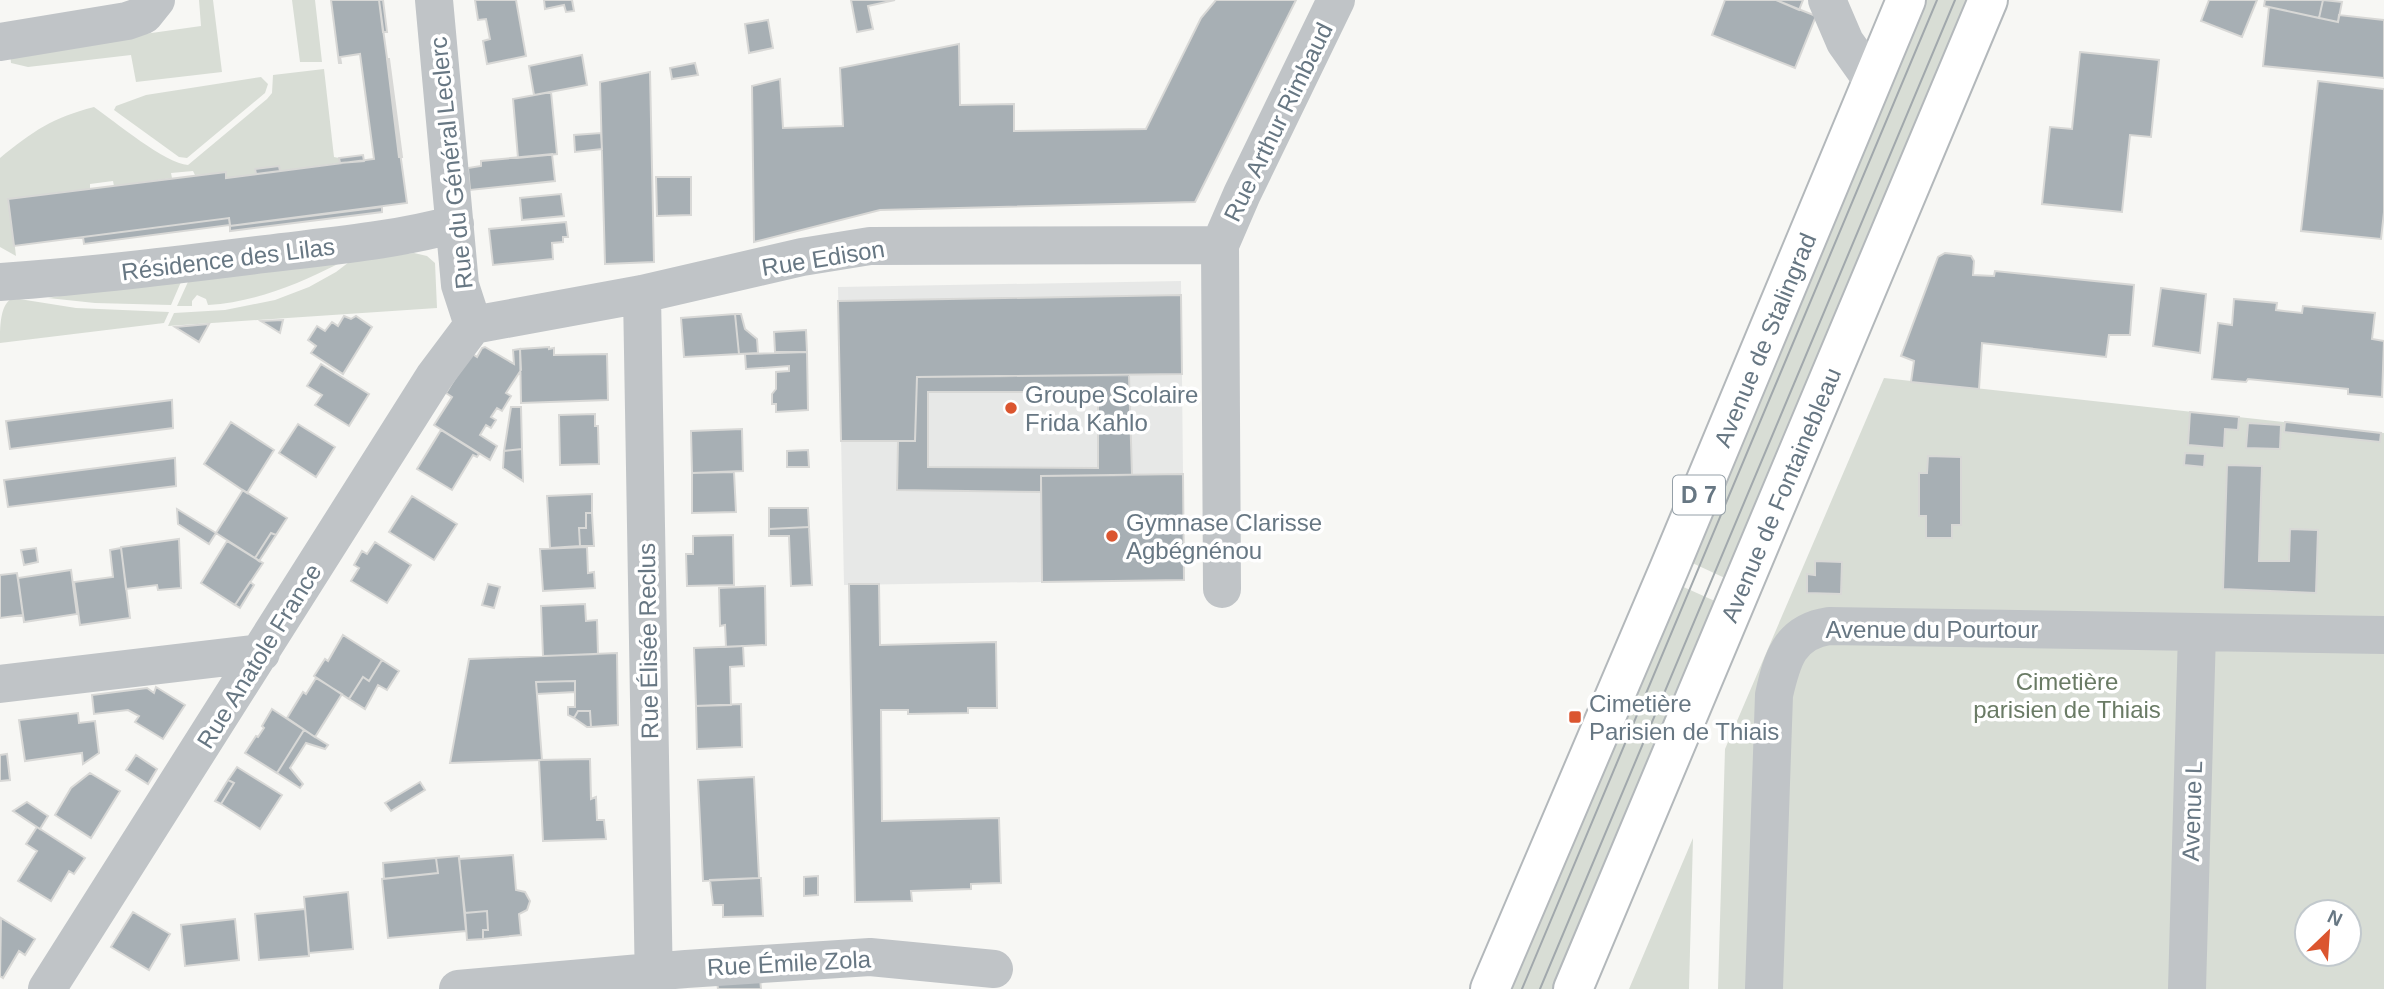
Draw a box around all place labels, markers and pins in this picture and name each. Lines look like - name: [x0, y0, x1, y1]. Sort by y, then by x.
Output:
- place label: Groupe Scolaire Frida Kahlo: [1025, 381, 1198, 436]
- marker: Groupe Scolaire Frida Kahlo: [1003, 400, 1019, 416]
- place label: Gymnase Clarisse Agbégnénou: [1126, 509, 1322, 564]
- marker: Gymnase Clarisse Agbégnénou: [1104, 528, 1120, 544]
- place label: Cimetière Parisien de Thiais: [1589, 690, 1779, 745]
- marker: Cimetière Parisien de Thiais: [1567, 709, 1583, 725]

